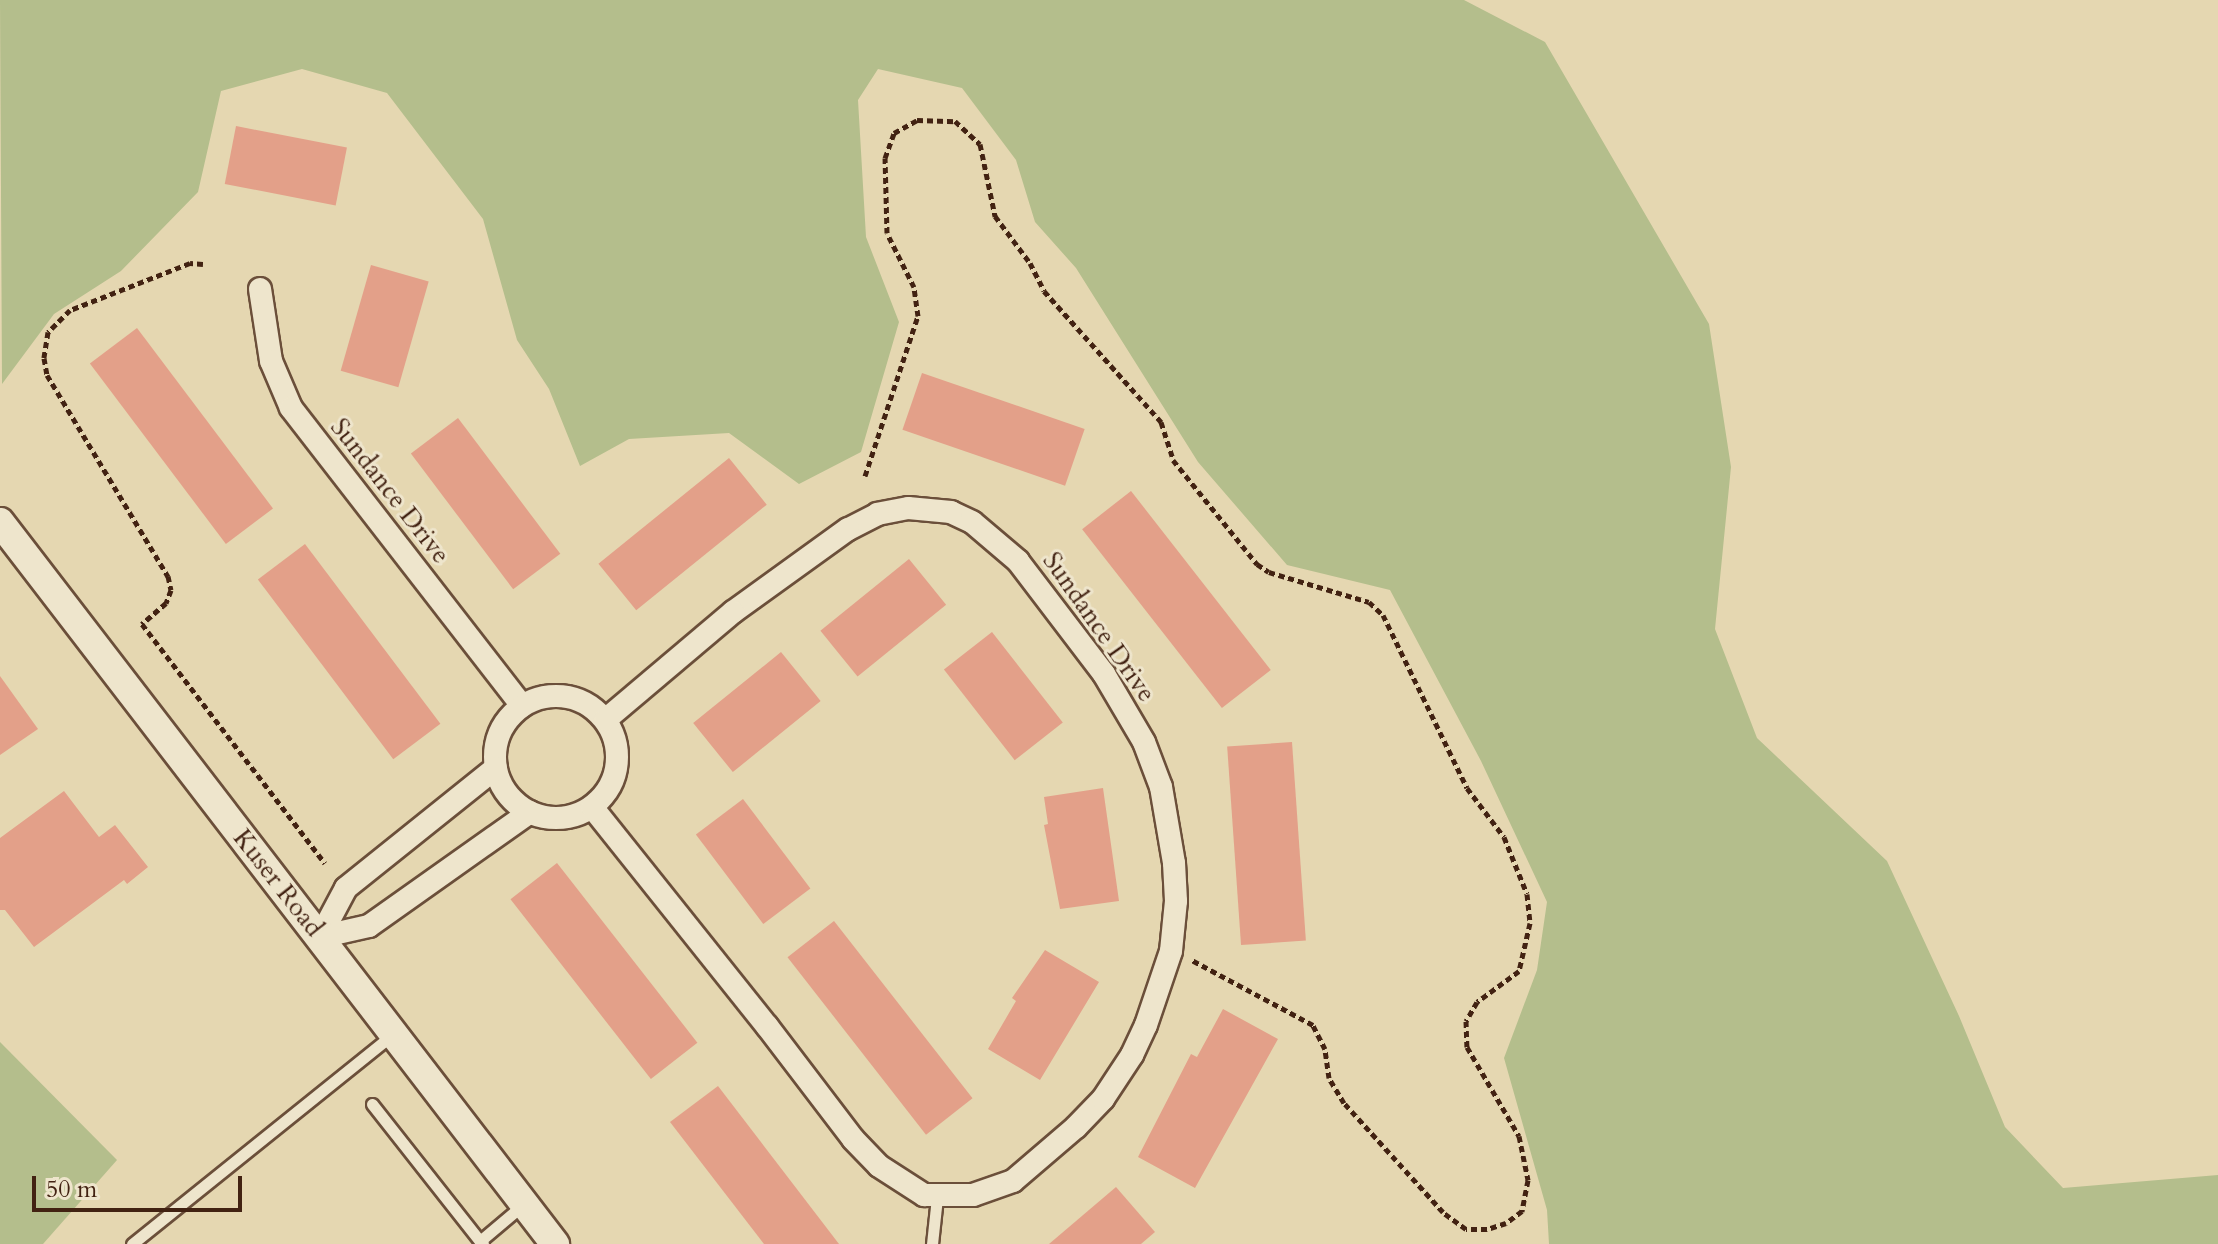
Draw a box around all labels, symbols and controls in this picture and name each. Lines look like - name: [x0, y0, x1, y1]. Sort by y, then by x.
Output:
- street label: Sundance Drive: [324, 412, 456, 570]
- street label: Sundance Drive: [1036, 546, 1162, 708]
- street label: Kuser Road: [226, 823, 330, 943]
- scale bar: [36, 1160, 246, 1210]
- text: 50 m: [46, 1173, 97, 1206]

